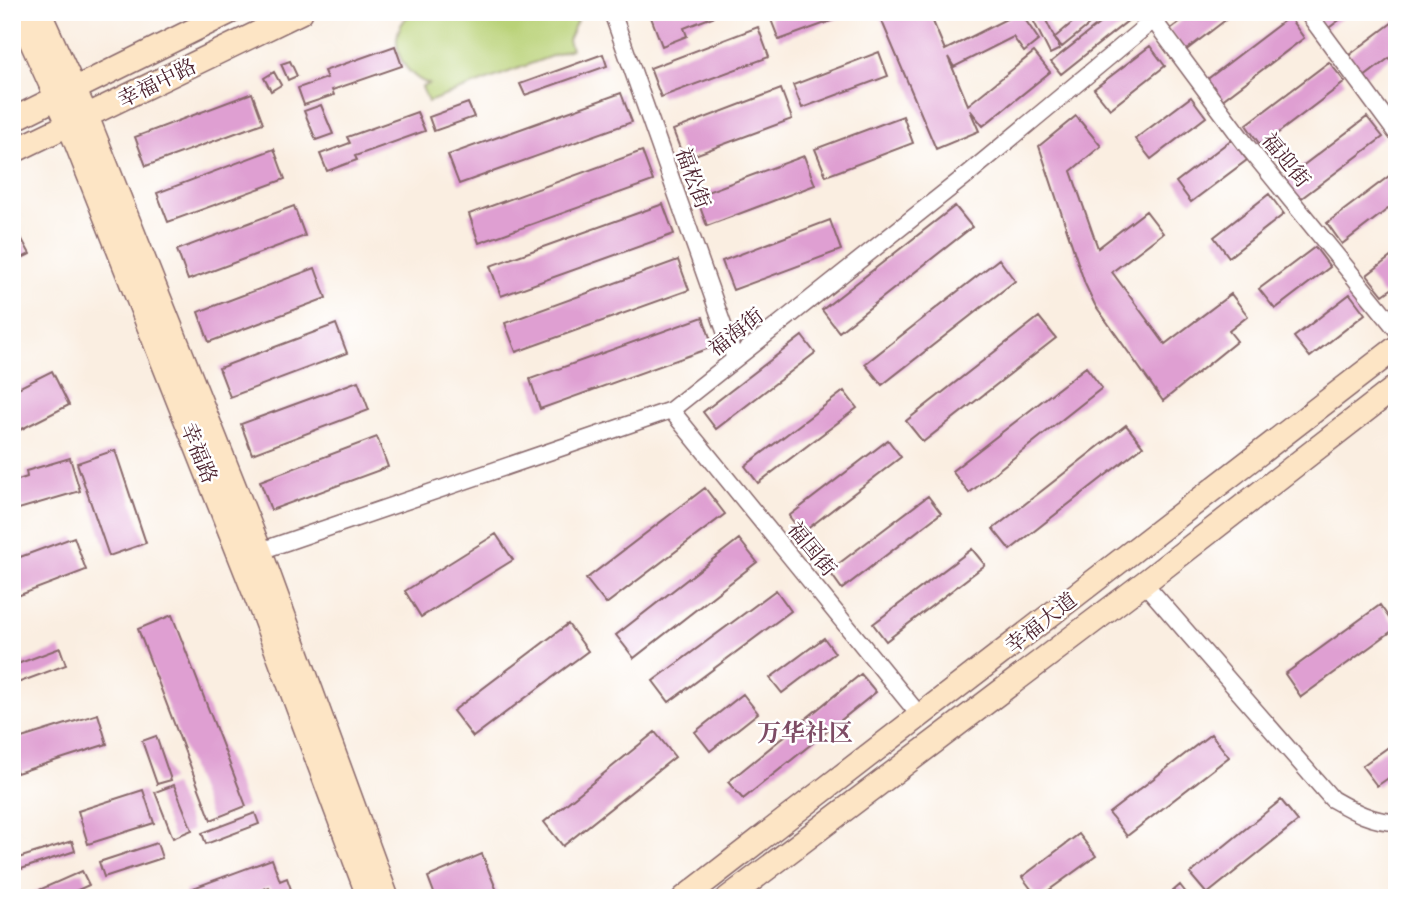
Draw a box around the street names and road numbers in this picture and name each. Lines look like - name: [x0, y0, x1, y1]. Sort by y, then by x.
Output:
- street label: 幸福中路: [114, 53, 202, 116]
- street label: 福迎街: [1254, 127, 1316, 195]
- street label: 福松街: [667, 144, 716, 213]
- street label: 福海街: [703, 302, 771, 364]
- street label: 幸福路: [172, 419, 223, 488]
- street label: 福国街: [780, 516, 842, 584]
- street label: 幸福大道: [1000, 587, 1084, 661]

